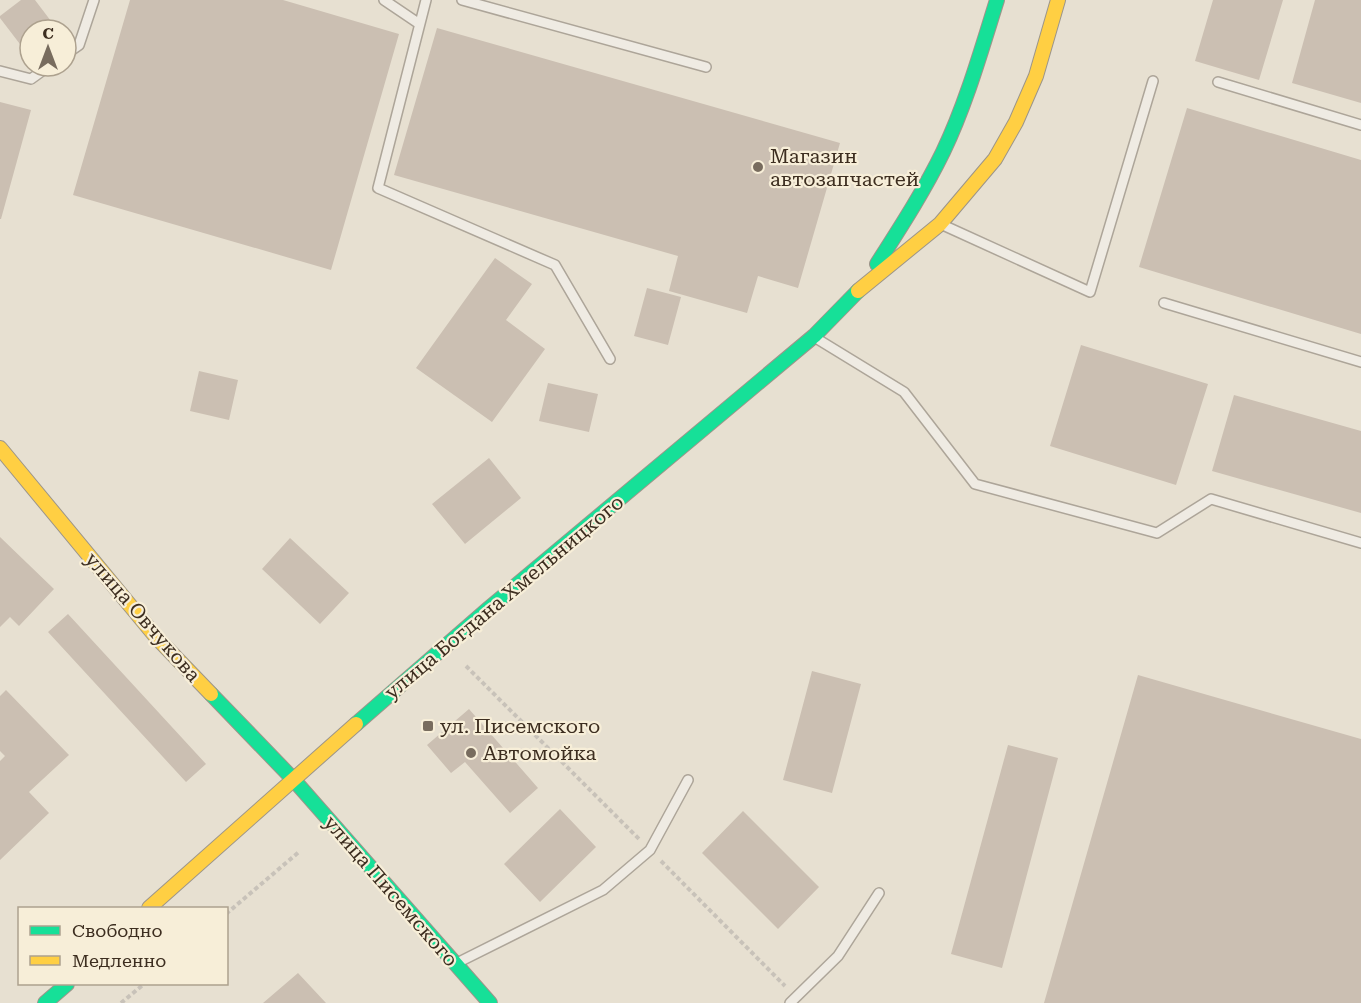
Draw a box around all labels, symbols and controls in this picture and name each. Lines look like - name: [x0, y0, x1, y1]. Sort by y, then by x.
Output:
- north arrow: [18, 18, 78, 78]
- text: С: [42, 24, 54, 43]
- place label: Магазин автозапчастей: [770, 144, 919, 191]
- marker: Магазин автозапчастей: [751, 160, 765, 174]
- street label: улица Богдана Хмельницкого: [380, 490, 628, 704]
- street label: улица Овчукова: [80, 547, 206, 687]
- place label: ул. Писемского: [440, 714, 600, 738]
- marker: ул. Писемского: [421, 719, 435, 733]
- place label: Автомойка: [483, 741, 597, 765]
- marker: Автомойка: [464, 746, 478, 760]
- street label: улица Писемского: [319, 811, 463, 971]
- legend: [18, 907, 228, 985]
- text: Свободно: [72, 920, 162, 941]
- text: Медленно: [72, 950, 166, 971]

